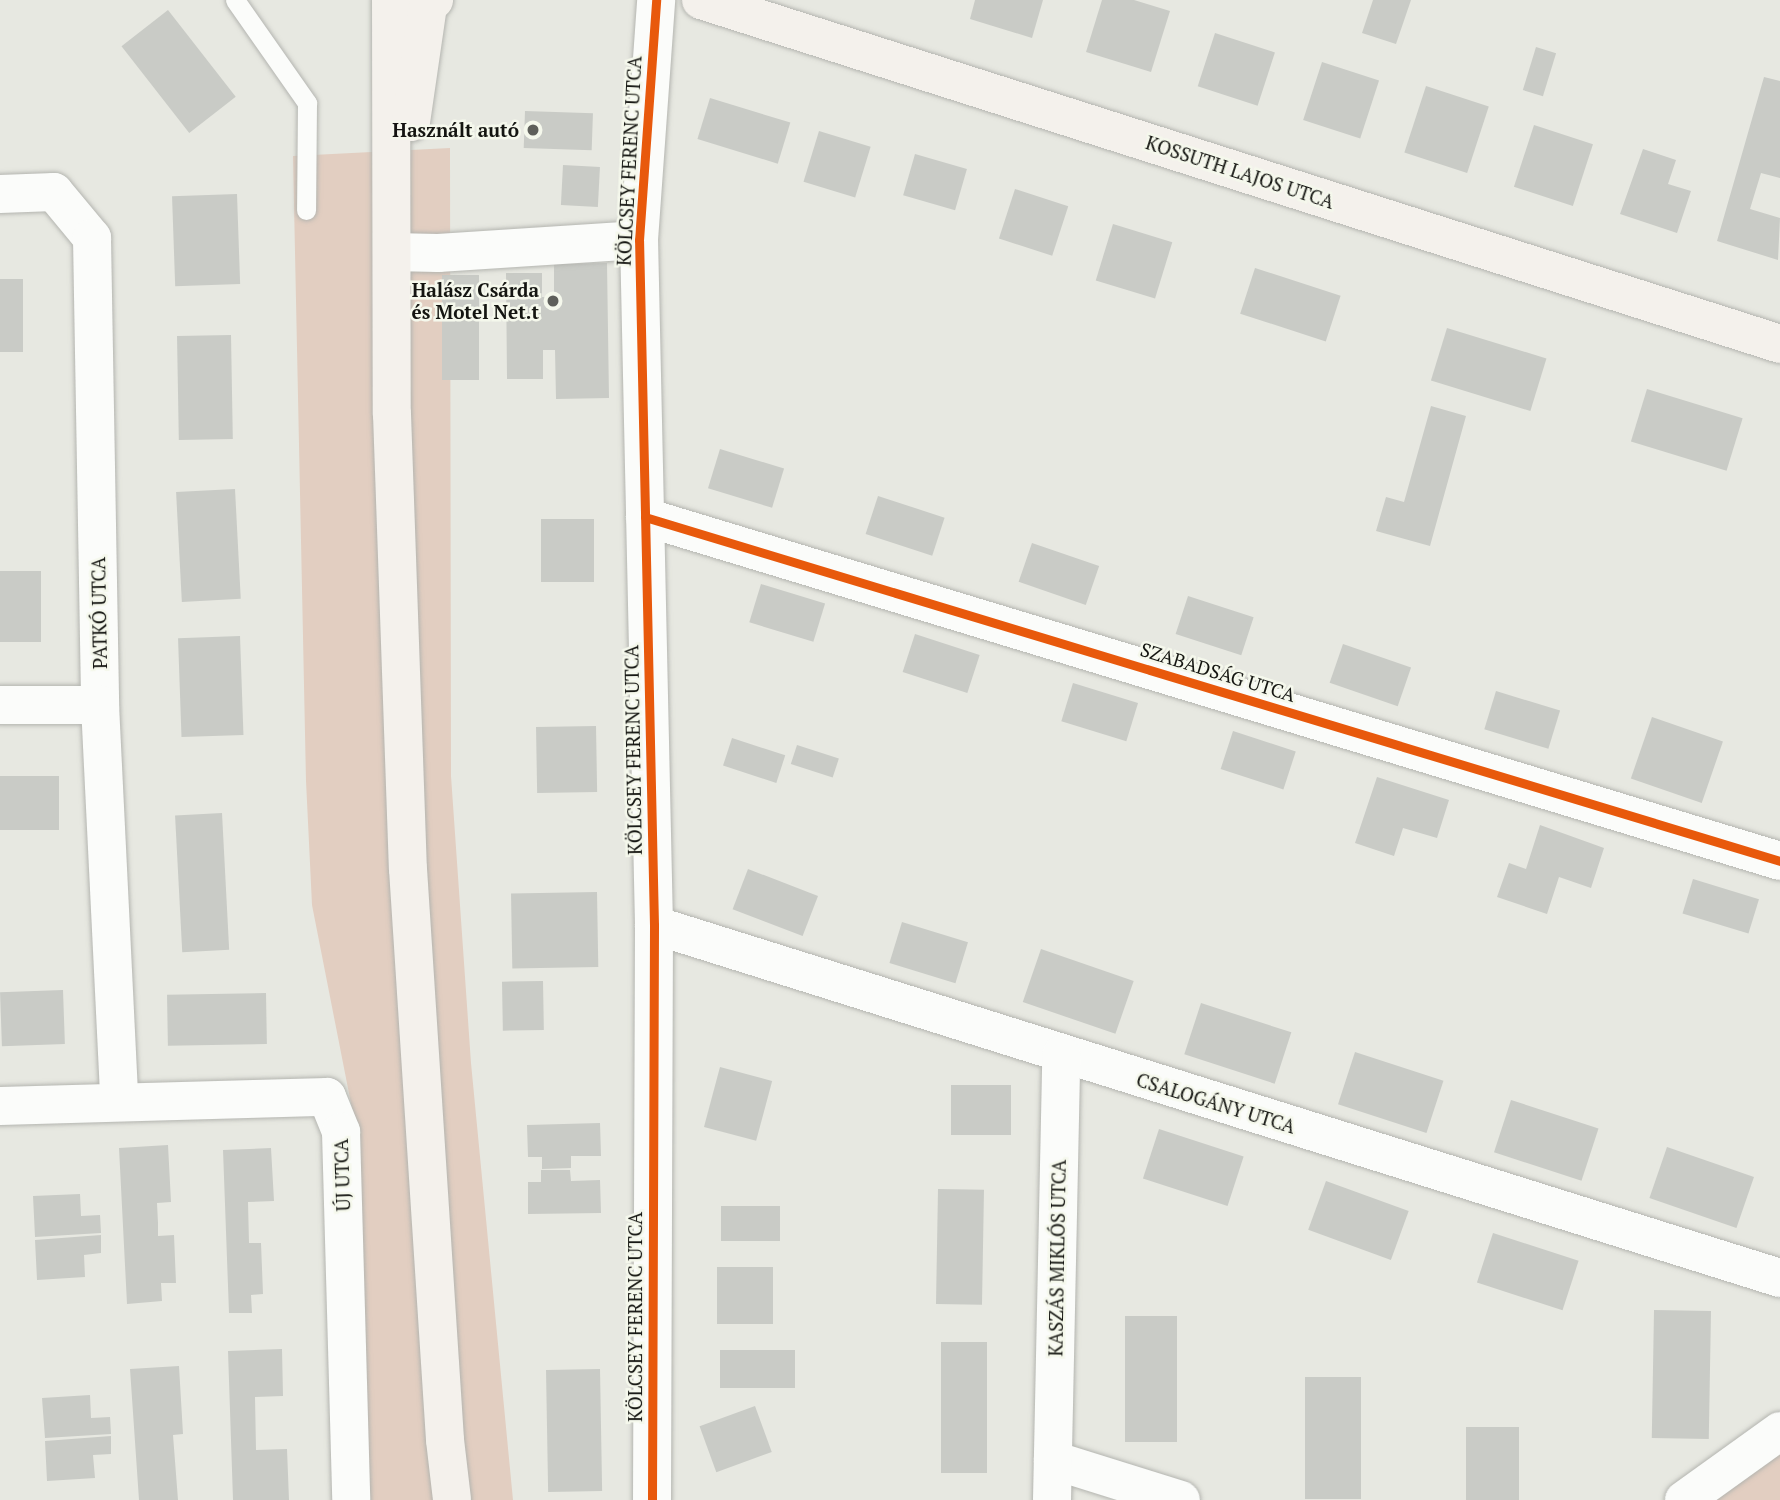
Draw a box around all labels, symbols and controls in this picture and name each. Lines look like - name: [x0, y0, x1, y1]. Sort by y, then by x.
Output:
- street label: KÖLCSEY FERENC UTCA: [612, 55, 646, 267]
- place label: Használt autó: [392, 119, 519, 141]
- marker: Használt autó: [525, 122, 541, 138]
- street label: KOSSUTH LAJOS UTCA: [1143, 131, 1337, 213]
- place label: Halász Csárda és Motel Net.t: [412, 279, 539, 323]
- marker: Halász Csárda és Motel Net.t: [545, 293, 561, 309]
- street label: PATKÓ UTCA: [87, 557, 111, 669]
- street label: SZABADSÁG UTCA: [1138, 638, 1298, 706]
- street label: KÖLCSEY FERENC UTCA: [620, 645, 646, 855]
- street label: CSALOGÁNY UTCA: [1134, 1068, 1298, 1138]
- street label: ÚJ UTCA: [329, 1138, 355, 1212]
- street label: KASZÁS MIKLÓS UTCA: [1044, 1159, 1070, 1357]
- street label: KÖLCSEY FERENC UTCA: [624, 1212, 646, 1422]

